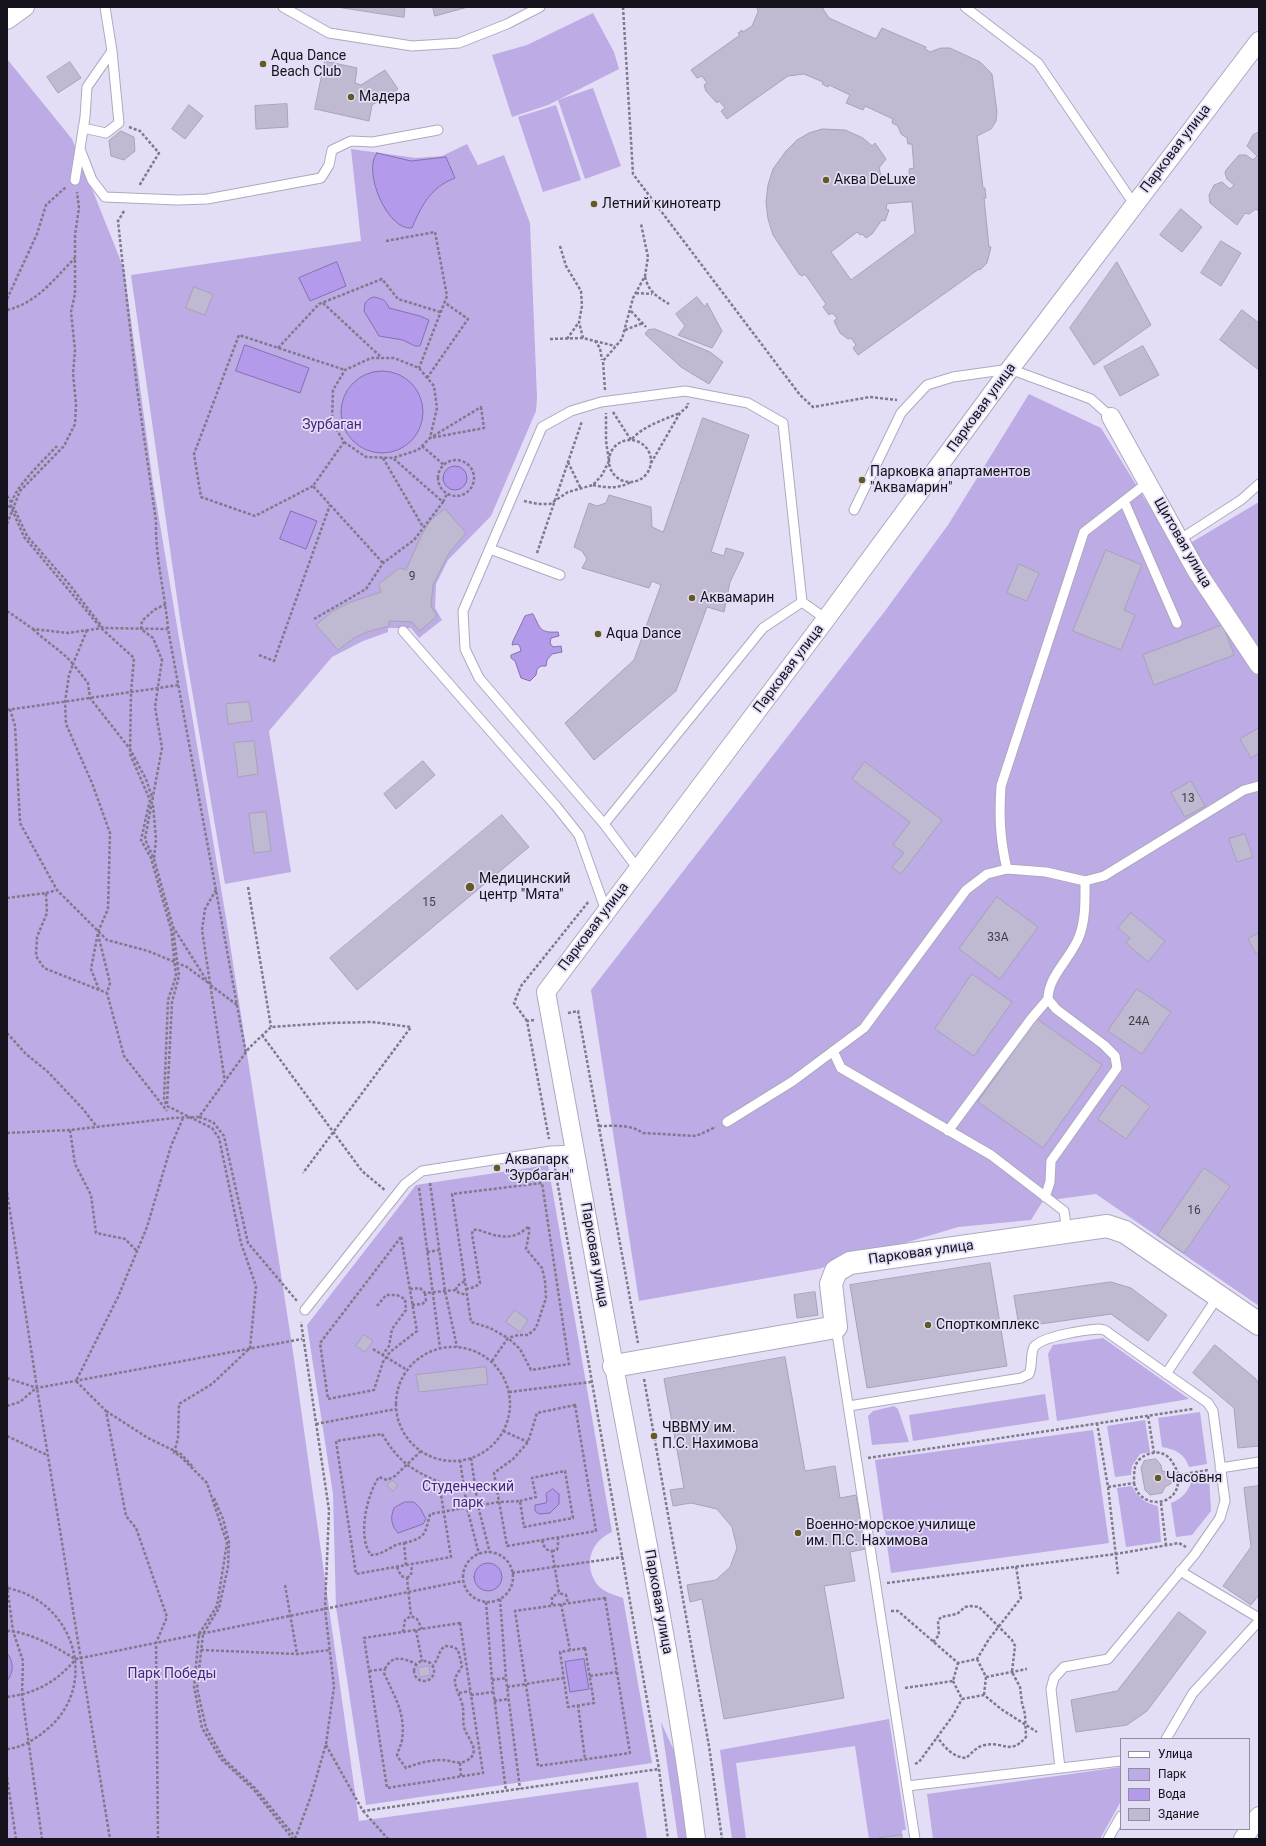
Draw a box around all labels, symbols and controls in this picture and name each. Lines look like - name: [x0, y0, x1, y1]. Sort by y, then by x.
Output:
- place label: Aqua Dance Beach Club: [271, 48, 346, 80]
- marker: Aqua Dance Beach Club: [258, 59, 268, 69]
- place label: Мадера: [359, 89, 410, 105]
- marker: Мадера: [346, 92, 356, 102]
- street label: Парковая улица: [1137, 102, 1215, 196]
- place label: Аква DeLuxe: [834, 172, 916, 188]
- marker: Аква DeLuxe: [821, 175, 831, 185]
- place label: Летний кинотеатр: [602, 196, 721, 212]
- marker: Летний кинотеатр: [589, 199, 599, 209]
- street label: Парковая улица: [944, 360, 1020, 456]
- park label: Зурбаган: [302, 417, 362, 433]
- place label: Парковка апартаментов "Аквамарин": [870, 464, 1031, 496]
- marker: Парковка апартаментов "Аквамарин": [857, 475, 867, 485]
- street label: Щитовая улица: [1149, 495, 1215, 591]
- house number: 9: [409, 570, 415, 584]
- place label: Аквамарин: [700, 590, 774, 606]
- marker: Аквамарин: [687, 593, 697, 603]
- street label: Парковая улица: [750, 622, 828, 716]
- place label: Aqua Dance: [606, 626, 681, 642]
- marker: Aqua Dance: [593, 629, 603, 639]
- house number: 13: [1181, 792, 1195, 806]
- place label: Медицинский центр "Мята": [479, 871, 571, 904]
- street label: Парковая улица: [555, 880, 633, 974]
- marker: Медицинский центр "Мята": [464, 881, 476, 893]
- house number: 15: [422, 896, 436, 910]
- house number: 33А: [987, 931, 1009, 945]
- house number: 24А: [1128, 1015, 1150, 1029]
- place label: Аквапарк "Зурбаган": [505, 1152, 574, 1184]
- marker: Аквапарк "Зурбаган": [492, 1163, 502, 1173]
- street label: Парковая улица: [577, 1201, 611, 1309]
- house number: 16: [1187, 1204, 1201, 1218]
- street label: Парковая улица: [867, 1237, 975, 1269]
- place label: Спорткомплекс: [936, 1317, 1039, 1333]
- marker: Спорткомплекс: [923, 1320, 933, 1330]
- place label: ЧВВМУ им. П.С. Нахимова: [662, 1420, 759, 1452]
- marker: ЧВВМУ им. П.С. Нахимова: [649, 1431, 659, 1441]
- place label: Часовня: [1166, 1470, 1222, 1486]
- marker: Часовня: [1153, 1473, 1163, 1483]
- park label: Студенческий парк: [422, 1479, 514, 1512]
- place label: Военно-морское училище им. П.С. Нахимова: [806, 1517, 976, 1550]
- marker: Военно-морское училище им. П.С. Нахимова: [793, 1528, 803, 1538]
- street label: Парковая улица: [641, 1548, 675, 1656]
- park label: Парк Победы: [128, 1666, 216, 1682]
- legend: [1120, 1738, 1250, 1830]
- text: Улица: [1158, 1747, 1193, 1761]
- text: Парк: [1158, 1767, 1186, 1781]
- text: Вода: [1158, 1787, 1186, 1801]
- text: Здание: [1158, 1807, 1199, 1821]

